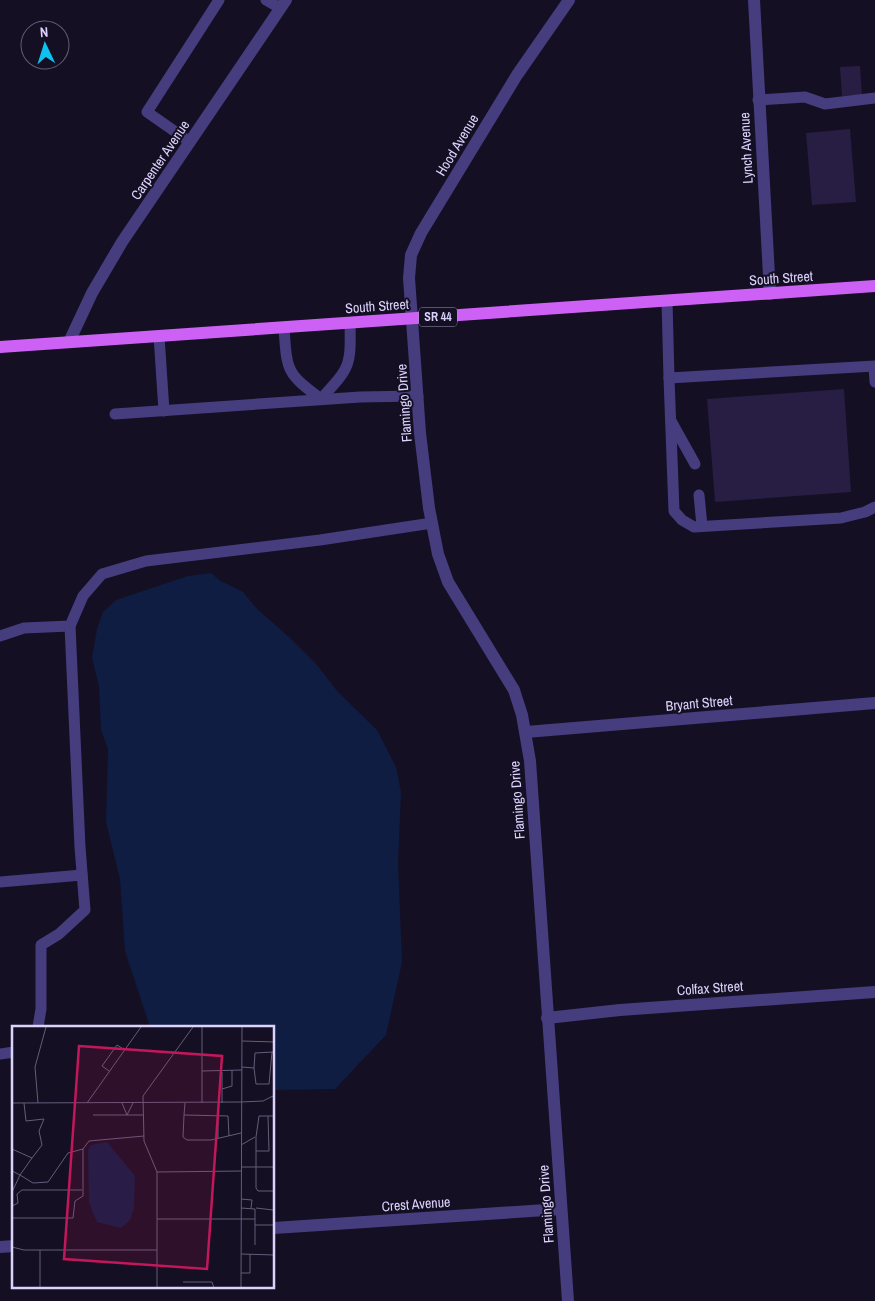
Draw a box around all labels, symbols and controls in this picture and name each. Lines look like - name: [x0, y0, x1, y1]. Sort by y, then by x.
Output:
- north arrow: [20, 20, 70, 70]
- text: N: [39, 23, 49, 41]
- street label: Hood Avenue: [432, 111, 482, 179]
- street label: Lynch Avenue: [735, 112, 757, 184]
- street label: Carpenter Avenue: [127, 117, 193, 203]
- street label: South Street: [749, 267, 813, 289]
- street label: South Street: [345, 295, 409, 317]
- road number: SR 44: [419, 308, 457, 326]
- street label: Flamingo Drive: [392, 363, 416, 443]
- street label: Bryant Street: [665, 691, 733, 715]
- street label: Flamingo Drive: [505, 760, 529, 840]
- street label: Colfax Street: [676, 977, 744, 999]
- inset map: [12, 1026, 275, 1288]
- street label: Flamingo Drive: [534, 1164, 558, 1244]
- street label: Crest Avenue: [381, 1193, 451, 1215]

